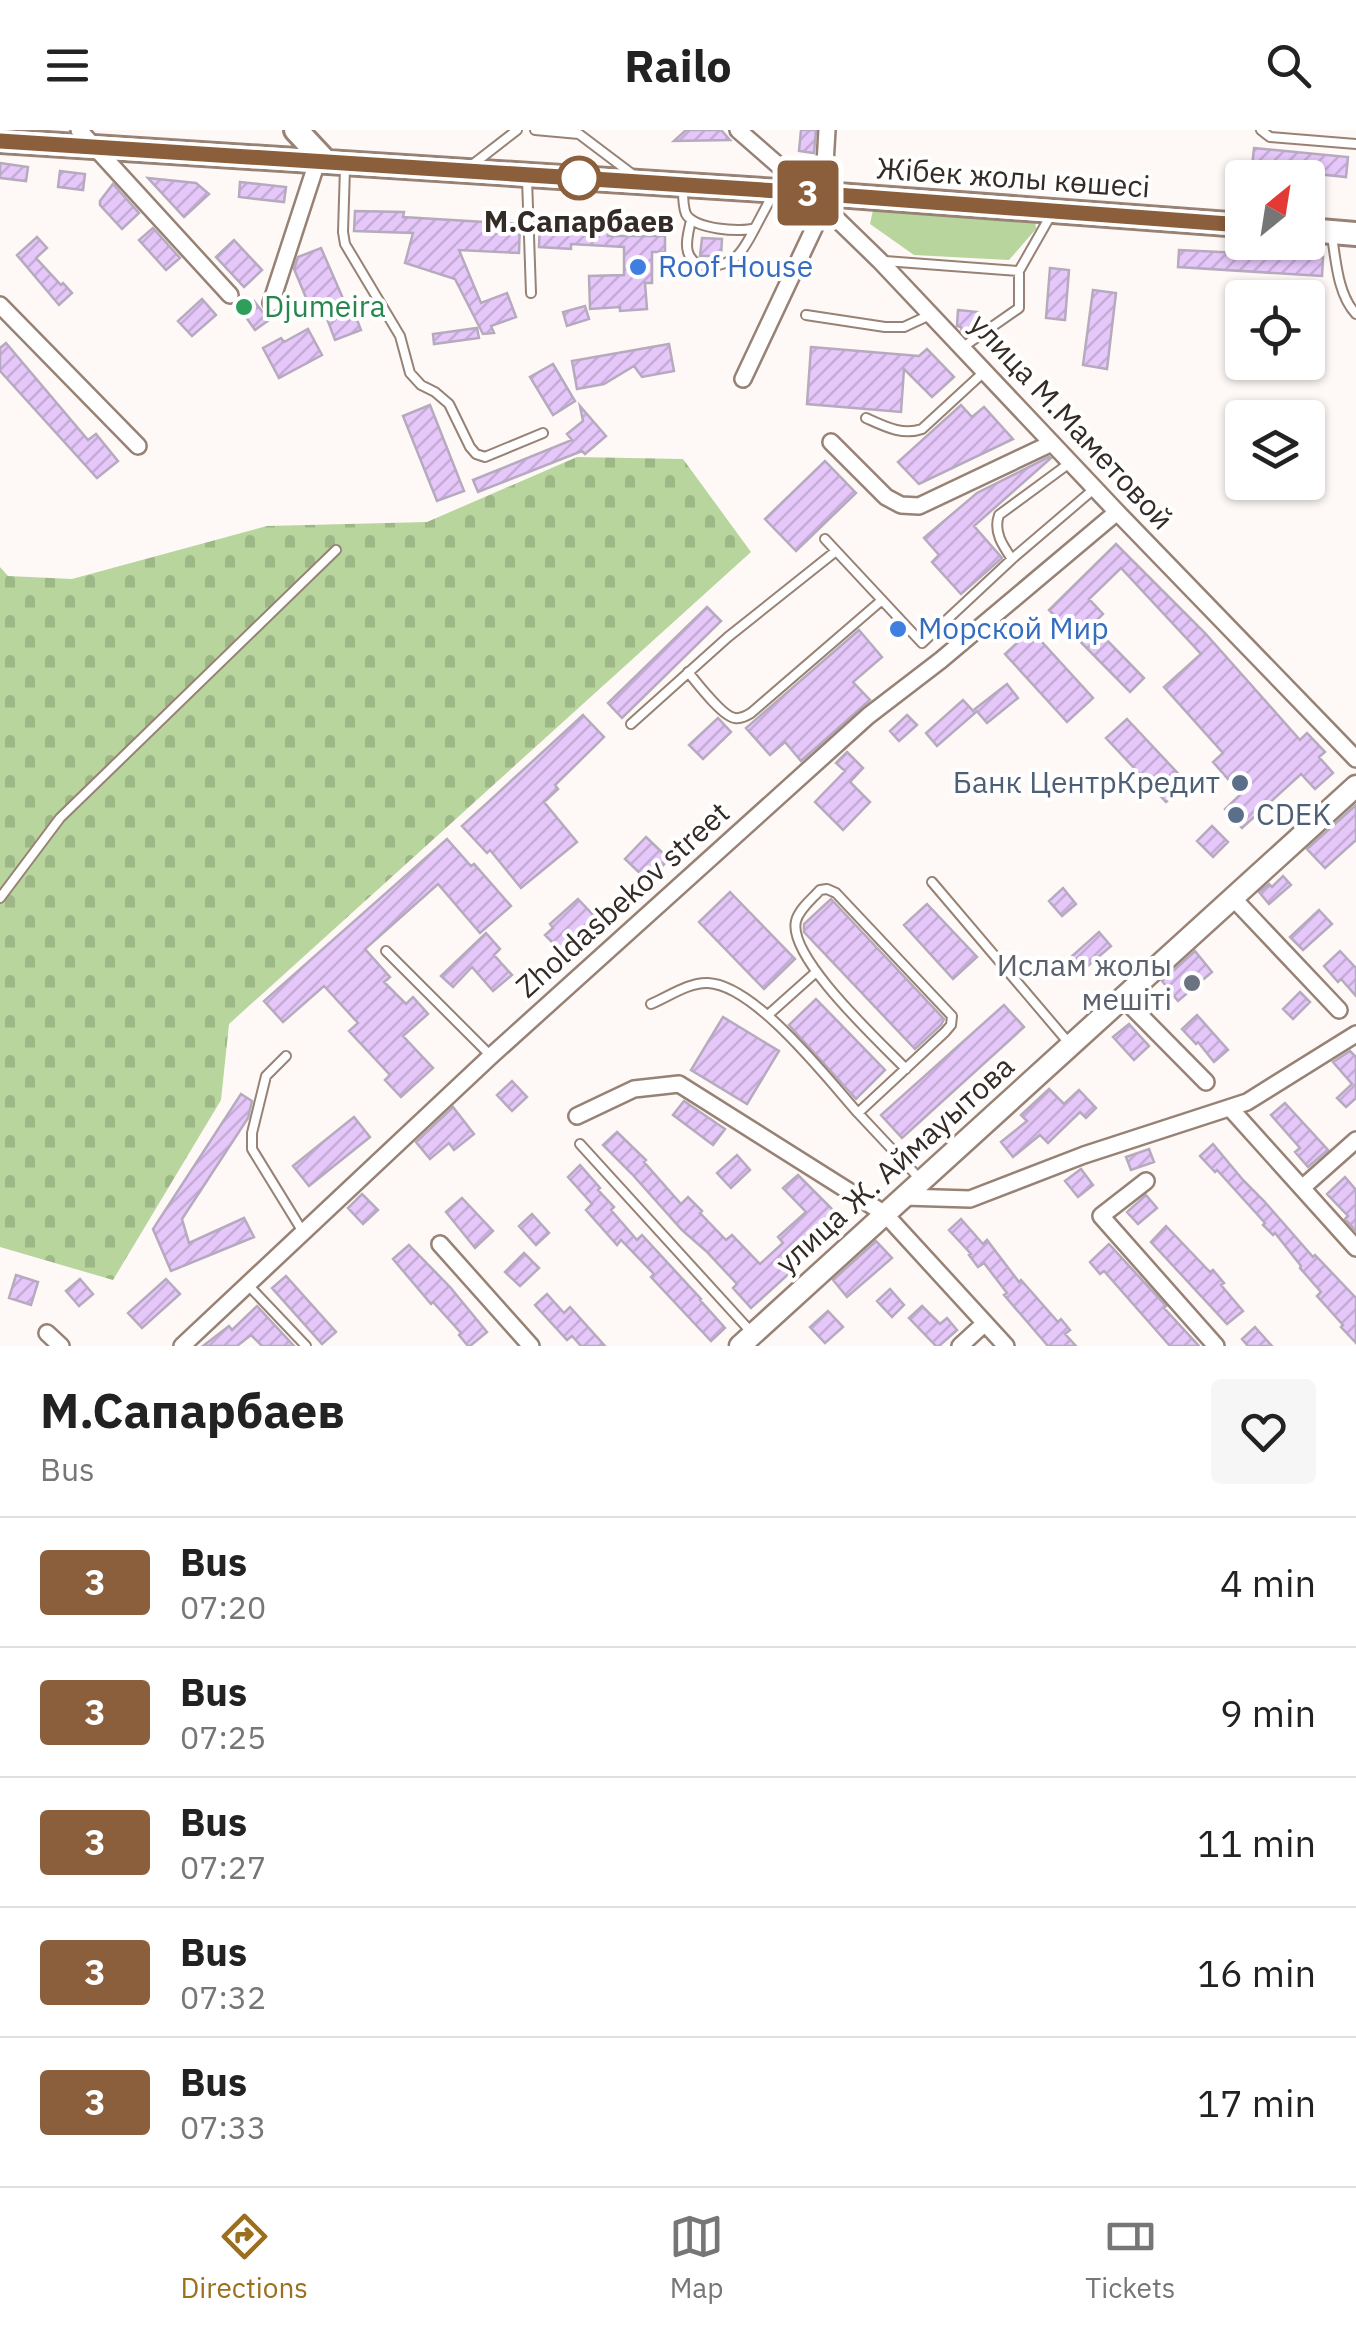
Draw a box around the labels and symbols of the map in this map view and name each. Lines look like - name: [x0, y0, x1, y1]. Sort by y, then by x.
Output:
- street label: Жібек жолы көшесі: [875, 147, 1151, 206]
- marker: М.Сапарбаев: [558, 157, 600, 199]
- line badge: 3: [776, 160, 840, 226]
- north arrow: [1225, 160, 1325, 260]
- place label: М.Сапарбаев: [484, 201, 674, 240]
- place label: Roof House: [658, 246, 813, 285]
- marker: Roof House: [627, 256, 649, 278]
- place label: Djumeira: [264, 286, 386, 325]
- marker: Djumeira: [233, 296, 255, 318]
- street label: улица М.Маметовой: [962, 305, 1182, 537]
- place label: Морской Мир: [918, 608, 1109, 647]
- marker: Морской Мир: [887, 618, 909, 640]
- place label: Банк ЦентрКредит: [953, 762, 1220, 801]
- marker: Банк ЦентрКредит: [1229, 772, 1251, 794]
- street label: Zholdasbekov street: [507, 793, 737, 1005]
- place label: CDEK: [1256, 794, 1331, 833]
- marker: CDEK: [1225, 804, 1247, 826]
- place label: Ислам жолы мешіті: [997, 945, 1172, 1018]
- marker: Ислам жолы мешіті: [1181, 972, 1203, 994]
- street label: улица Ж. Аймауытова: [766, 1046, 1022, 1282]

